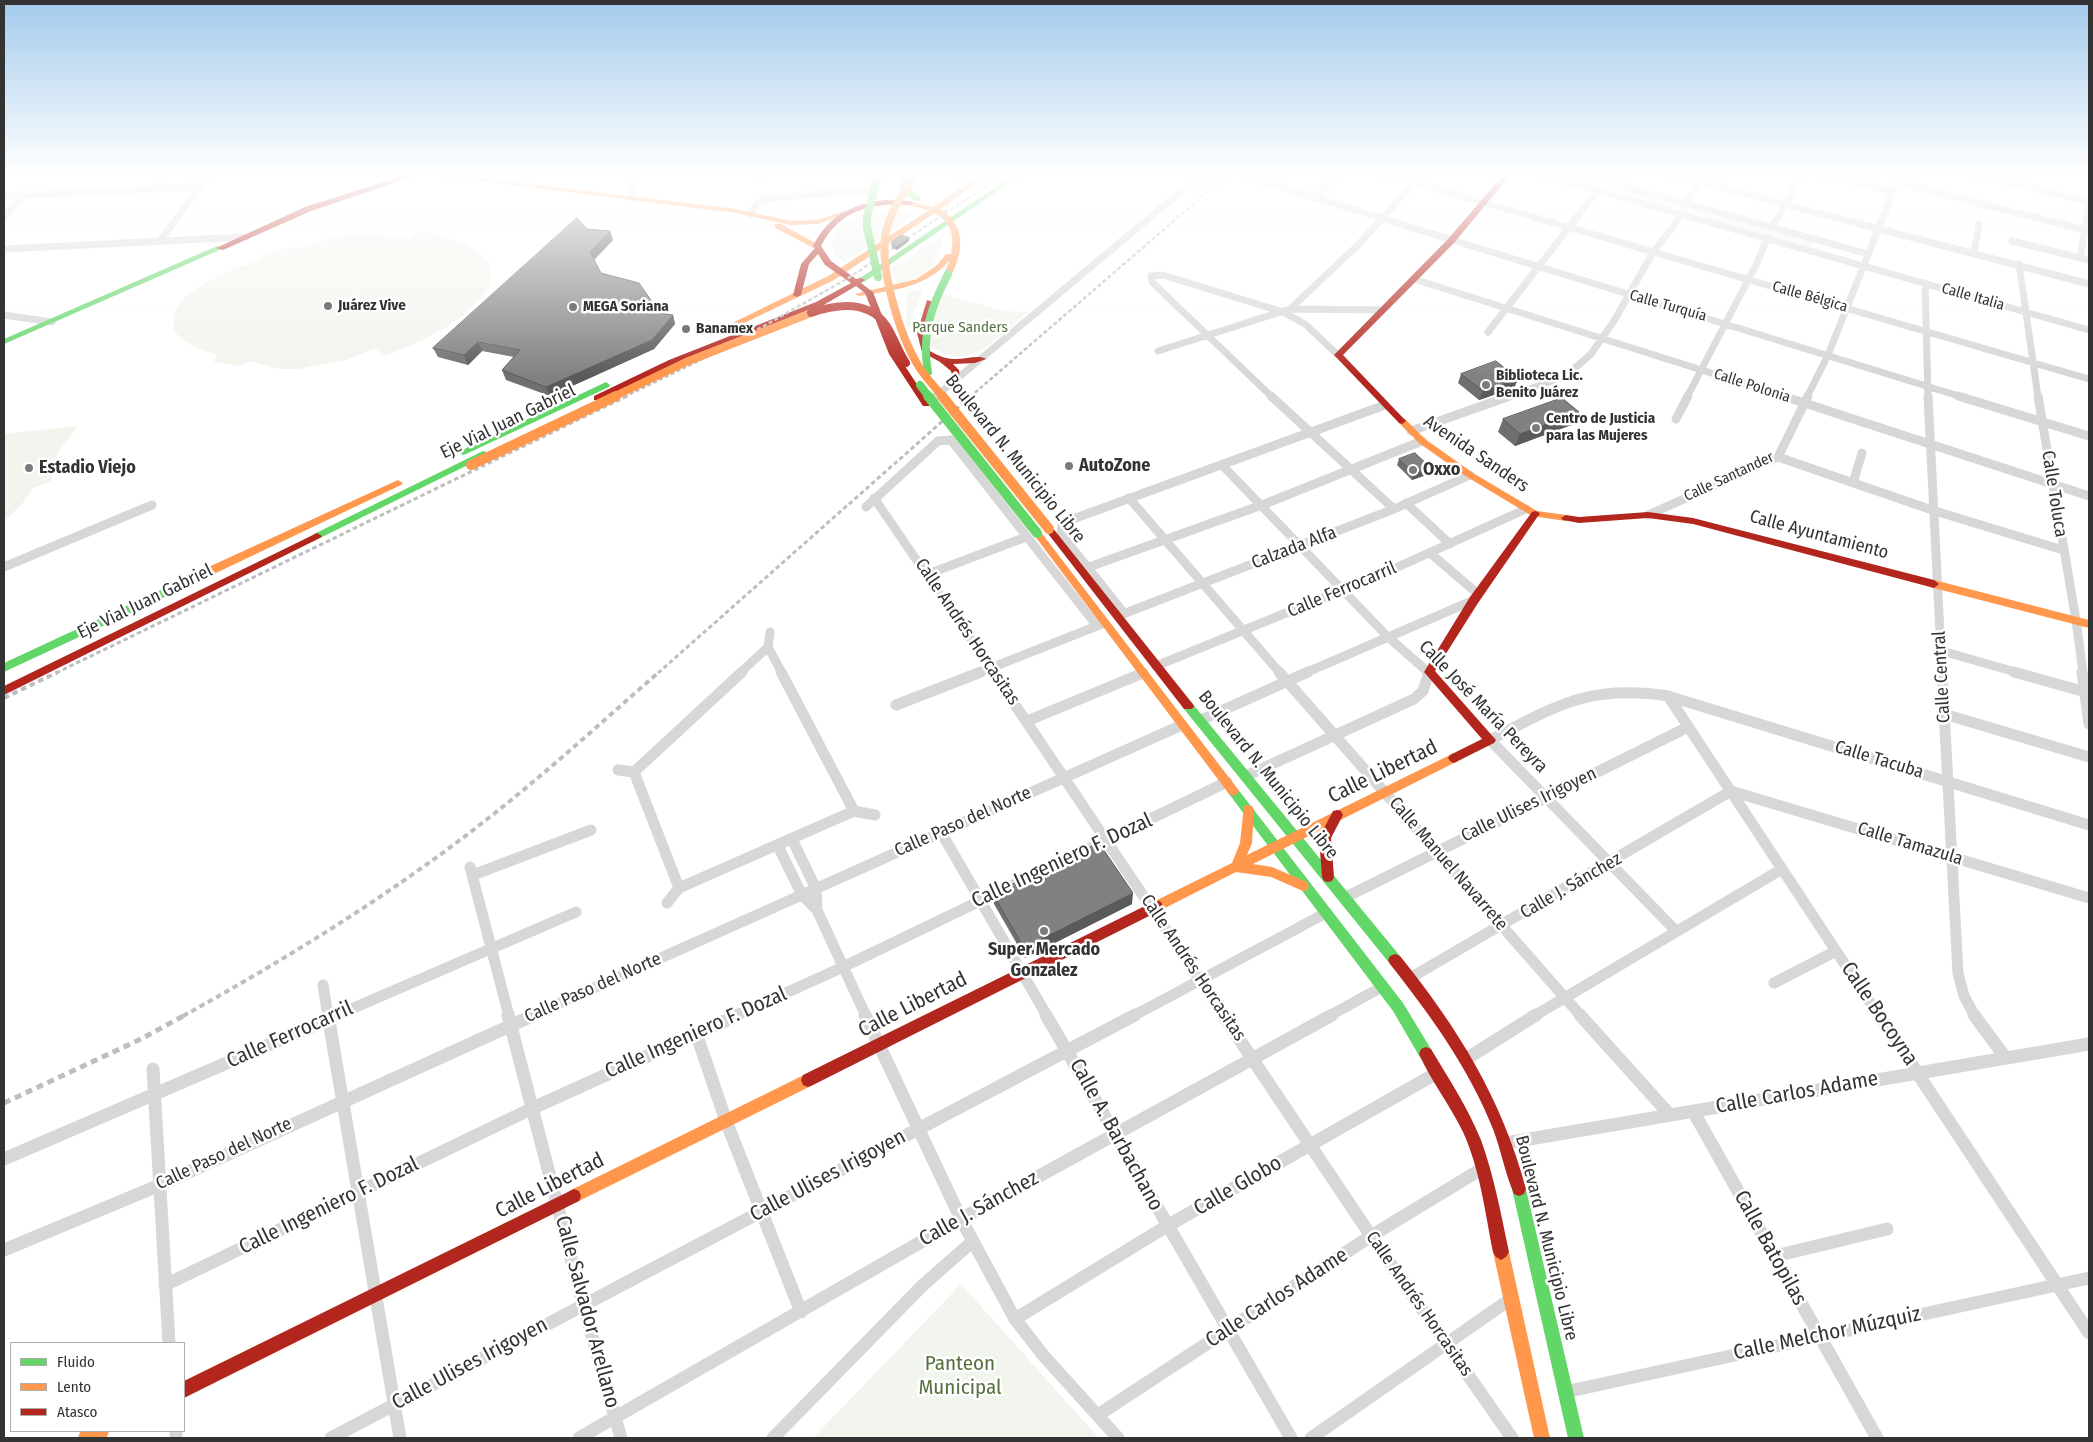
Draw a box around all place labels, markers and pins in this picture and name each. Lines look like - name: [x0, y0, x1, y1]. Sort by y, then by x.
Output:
- place label: Juárez Vive: [338, 297, 406, 315]
- place label: MEGA Soriana: [583, 298, 669, 316]
- marker: Juárez Vive: [322, 300, 334, 312]
- marker: MEGA Soriana: [567, 301, 579, 313]
- place label: Banamex: [696, 320, 753, 338]
- marker: Banamex: [680, 323, 692, 335]
- place label: Biblioteca Lic. Benito Juárez: [1496, 367, 1583, 402]
- marker: Biblioteca Lic. Benito Juárez: [1480, 379, 1492, 391]
- place label: Centro de Justicia para las Mujeres: [1546, 410, 1655, 445]
- marker: Centro de Justicia para las Mujeres: [1530, 422, 1542, 434]
- place label: AutoZone: [1079, 455, 1150, 477]
- place label: Estadio Viejo: [39, 457, 136, 479]
- place label: Oxxo: [1423, 459, 1460, 481]
- marker: AutoZone: [1063, 460, 1075, 472]
- marker: Estadio Viejo: [23, 462, 35, 474]
- marker: Oxxo: [1407, 464, 1419, 476]
- marker: Super Mercado Gonzalez: [1038, 925, 1050, 937]
- place label: Super Mercado Gonzalez: [988, 939, 1100, 982]

